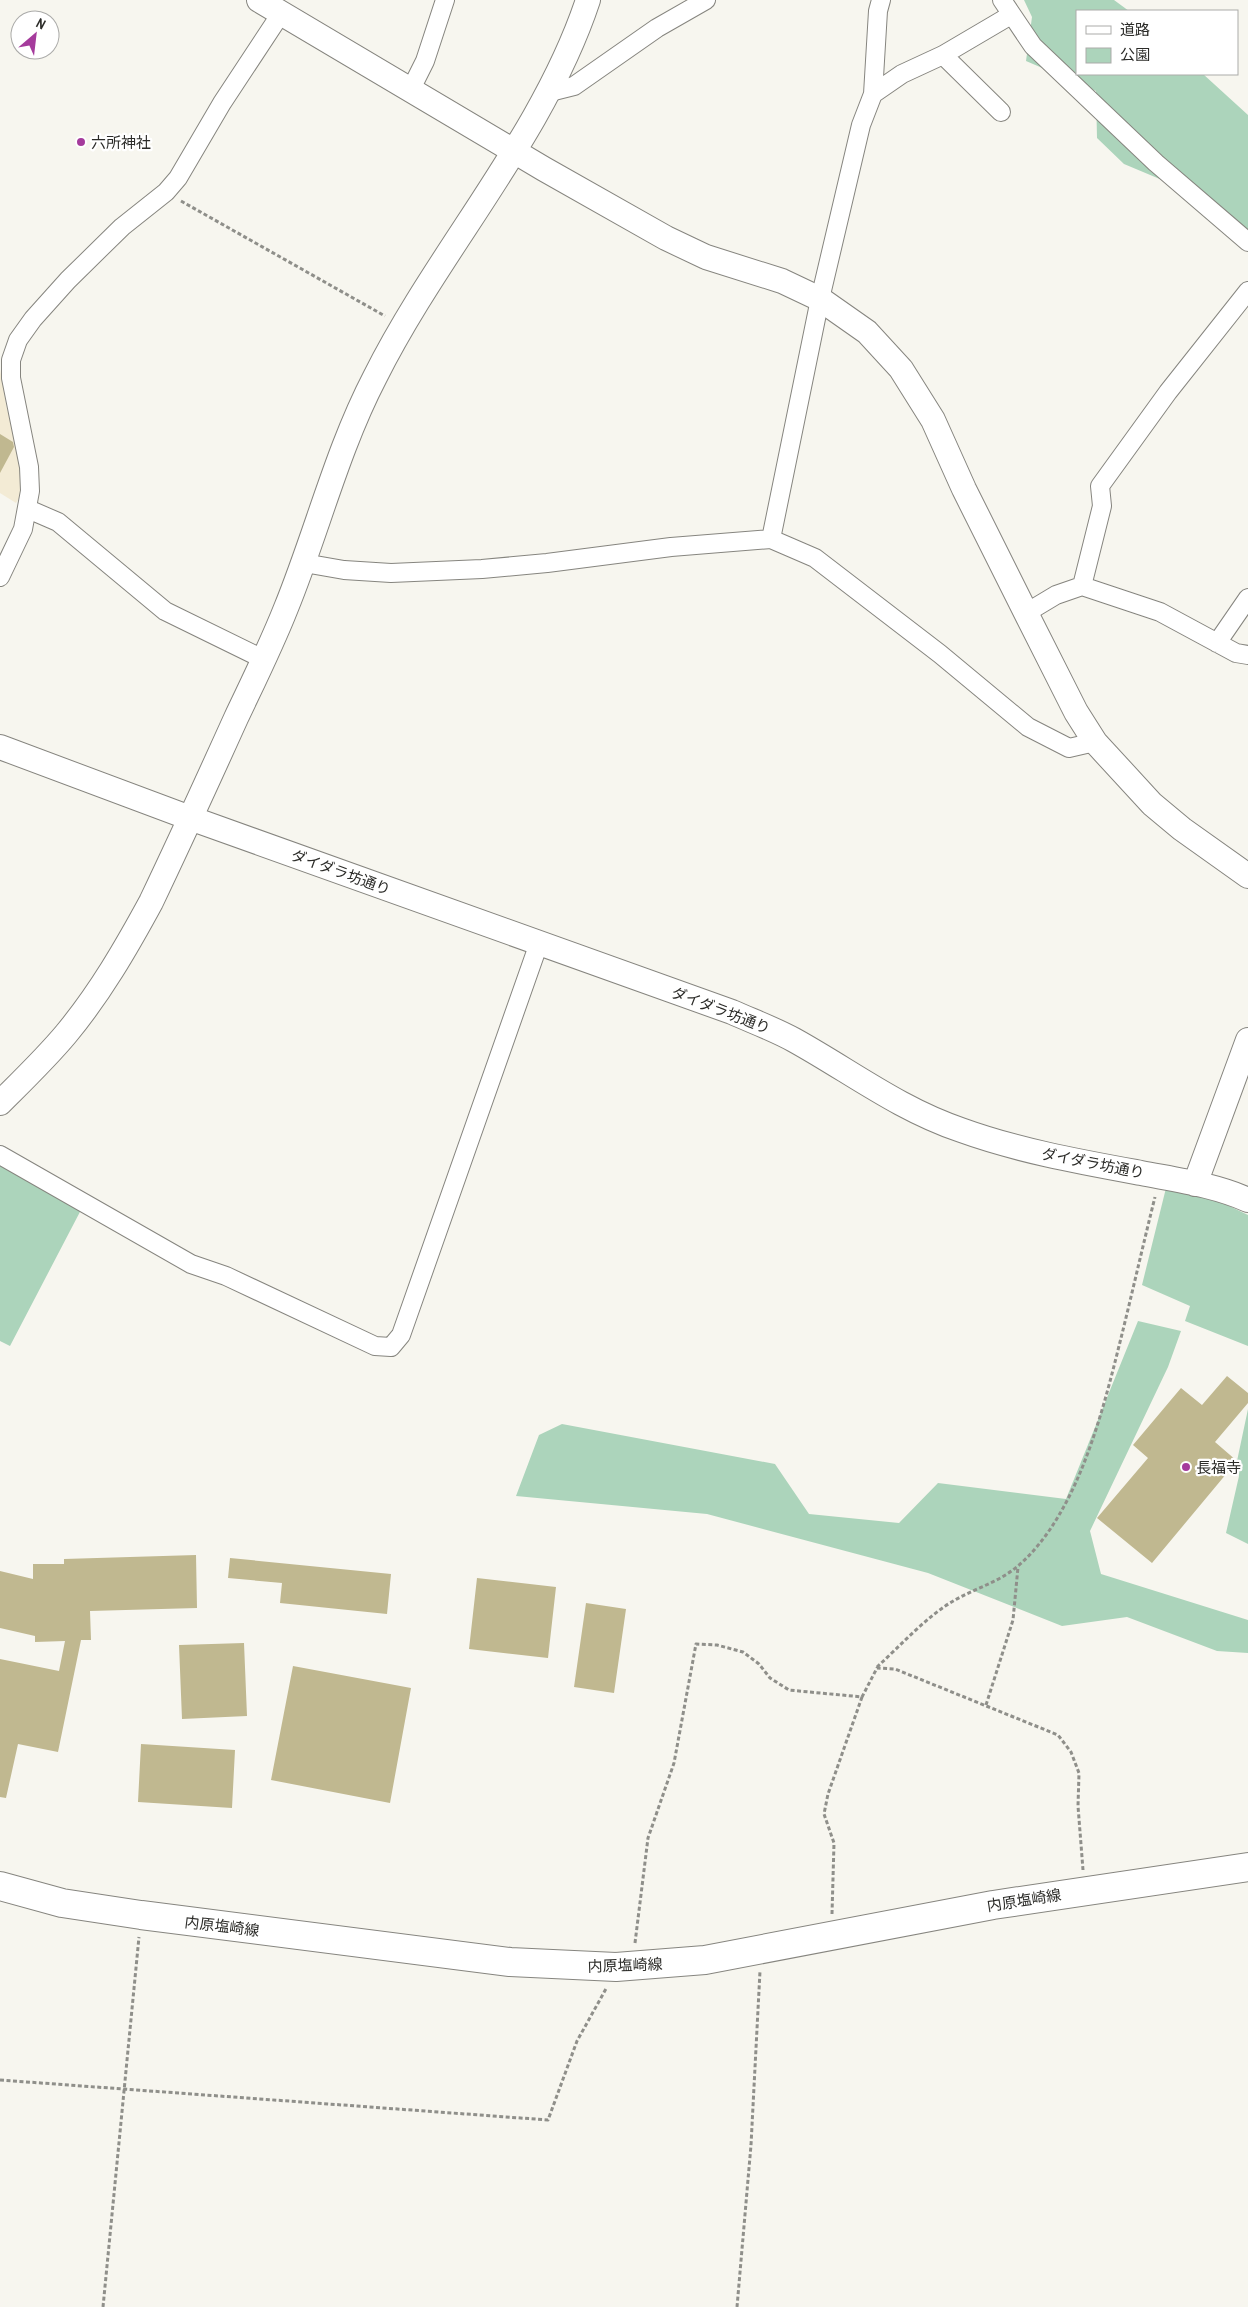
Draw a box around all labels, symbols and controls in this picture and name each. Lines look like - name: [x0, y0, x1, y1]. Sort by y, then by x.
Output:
- north arrow: [10, 10, 60, 60]
- legend: [1076, 10, 1238, 75]
- text: N: [33, 14, 49, 33]
- text: 道路: [1120, 19, 1150, 40]
- text: 公園: [1120, 44, 1150, 65]
- place label: 六所神社: [91, 132, 151, 153]
- marker: 六所神社: [75, 136, 87, 148]
- street label: ダイダラ坊通り: [288, 844, 394, 900]
- street label: ダイダラ坊通り: [669, 981, 773, 1039]
- street label: ダイダラ坊通り: [1040, 1143, 1146, 1183]
- place label: 長福寺: [1196, 1457, 1241, 1478]
- marker: 長福寺: [1180, 1461, 1192, 1473]
- street label: 内原塩崎線: [985, 1884, 1063, 1916]
- street label: 内原塩崎線: [183, 1911, 261, 1941]
- street label: 内原塩崎線: [587, 1953, 663, 1977]

